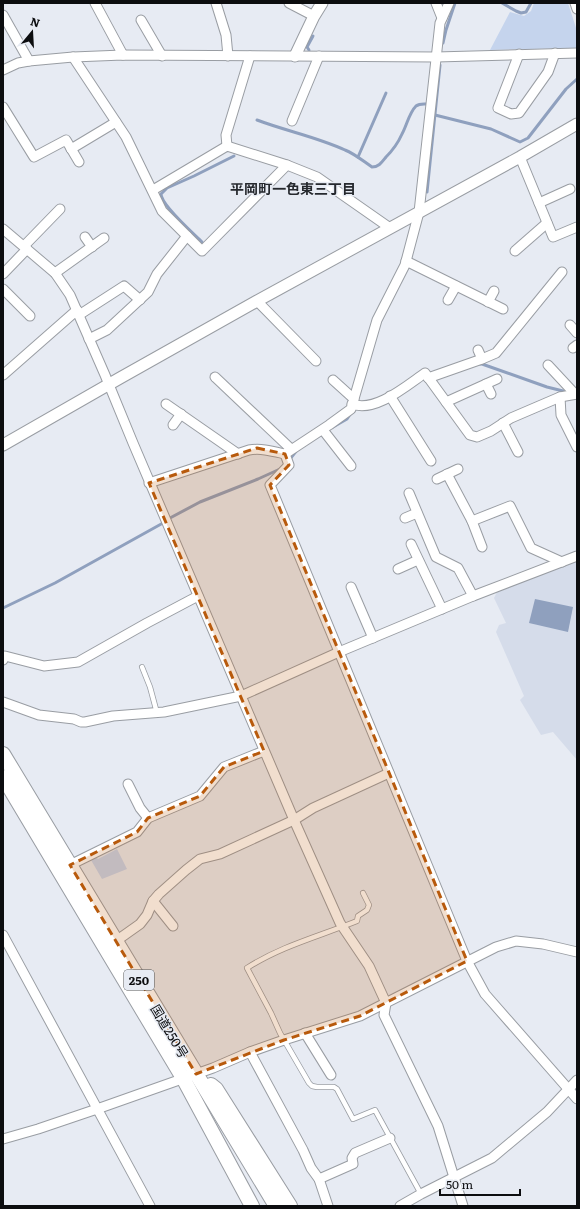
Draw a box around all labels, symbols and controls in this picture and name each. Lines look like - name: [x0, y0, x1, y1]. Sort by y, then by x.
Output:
- north arrow: [12, 12, 52, 52]
- text: N: [29, 13, 42, 31]
- district label: 平岡町一色東三丁目: [230, 178, 356, 198]
- road number: 250: [124, 970, 154, 990]
- street label: 国道250号: [146, 1001, 194, 1061]
- scale bar: [440, 1171, 520, 1197]
- text: 50 m: [446, 1175, 473, 1193]

